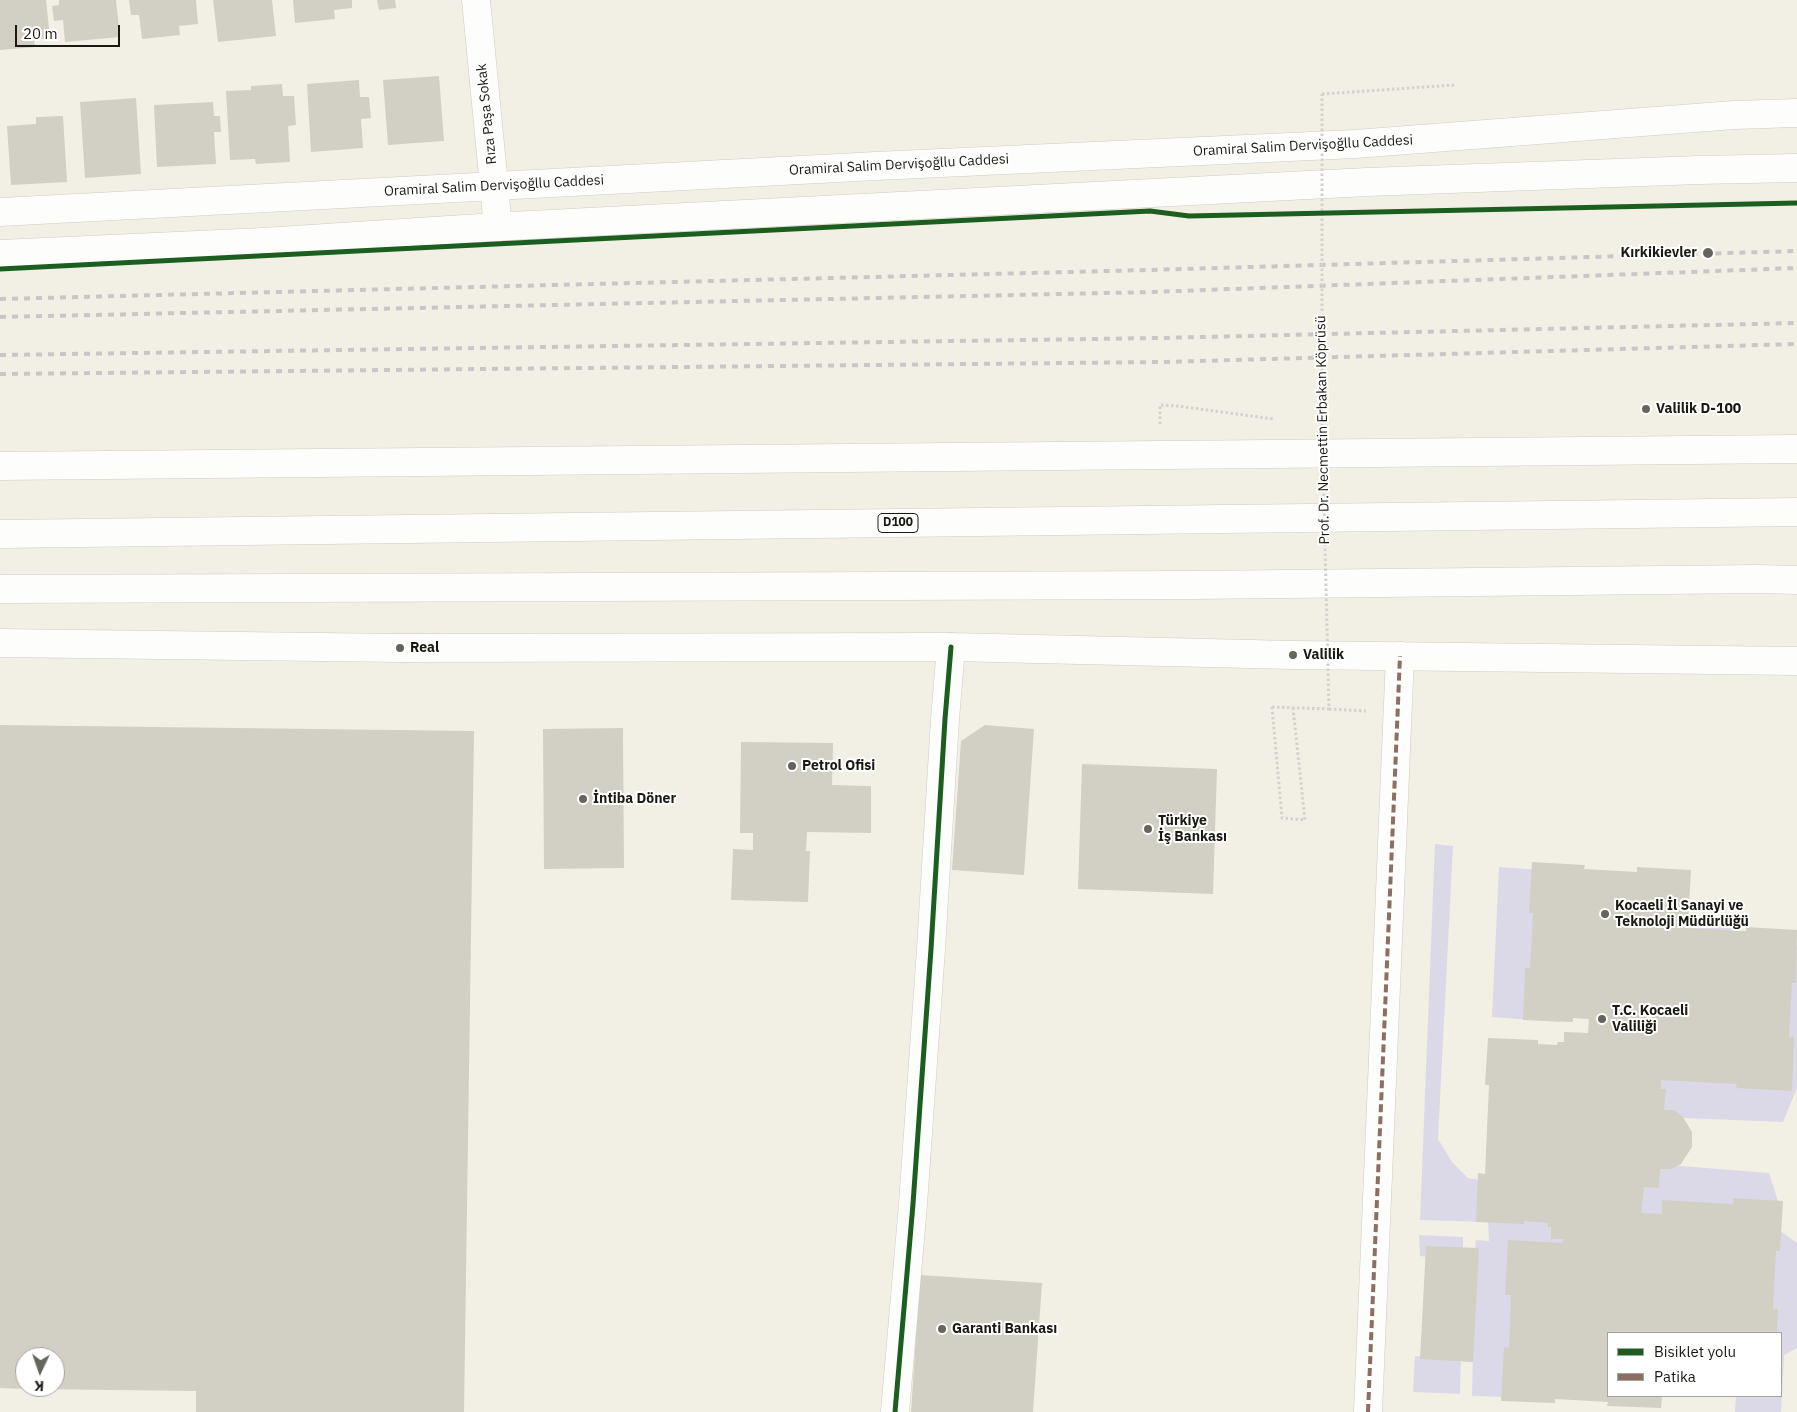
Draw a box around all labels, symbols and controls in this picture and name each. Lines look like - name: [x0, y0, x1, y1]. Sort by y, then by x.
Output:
- scale bar: [18, 15, 122, 47]
- text: 20 m: [23, 24, 58, 43]
- street label: Rıza Paşa Sokak: [473, 63, 501, 165]
- street label: Oramiral Salim Dervişoğllu Caddesi: [1193, 132, 1413, 160]
- street label: Oramiral Salim Dervişoğllu Caddesi: [789, 151, 1009, 179]
- street label: Oramiral Salim Dervişoğllu Caddesi: [384, 172, 604, 200]
- place label: Kırkikievler: [1621, 245, 1697, 261]
- marker: Kırkikievler: [1701, 246, 1715, 260]
- street label: Prof. Dr. Necmettin Erbakan Köprüsü: [1313, 315, 1333, 545]
- place label: Valilik D-100: [1656, 401, 1741, 417]
- marker: Valilik D-100: [1640, 403, 1652, 415]
- road number: D100: [878, 514, 918, 532]
- place label: Real: [410, 640, 439, 656]
- marker: Real: [394, 642, 406, 654]
- place label: Valilik: [1303, 647, 1344, 663]
- marker: Valilik: [1287, 649, 1299, 661]
- place label: Petrol Ofisi: [802, 758, 875, 774]
- marker: Petrol Ofisi: [786, 760, 798, 772]
- place label: İntiba Döner: [593, 791, 676, 807]
- marker: İntiba Döner: [577, 793, 589, 805]
- place label: Türkiye İş Bankası: [1158, 813, 1227, 846]
- marker: Türkiye İş Bankası: [1142, 823, 1154, 835]
- place label: Kocaeli İl Sanayi ve Teknoloji Müdürlüğü: [1615, 898, 1749, 930]
- marker: Kocaeli İl Sanayi ve Teknoloji Müdürlüğü: [1599, 908, 1611, 920]
- place label: T.C. Kocaeli Valiliği: [1612, 1003, 1688, 1036]
- marker: T.C. Kocaeli Valiliği: [1596, 1013, 1608, 1025]
- place label: Garanti Bankası: [952, 1321, 1057, 1337]
- marker: Garanti Bankası: [936, 1323, 948, 1335]
- legend: [1607, 1332, 1782, 1397]
- text: Bisiklet yolu: [1654, 1342, 1736, 1361]
- north arrow: [15, 1347, 65, 1397]
- text: Patika: [1654, 1367, 1696, 1386]
- text: K: [34, 1377, 45, 1395]

